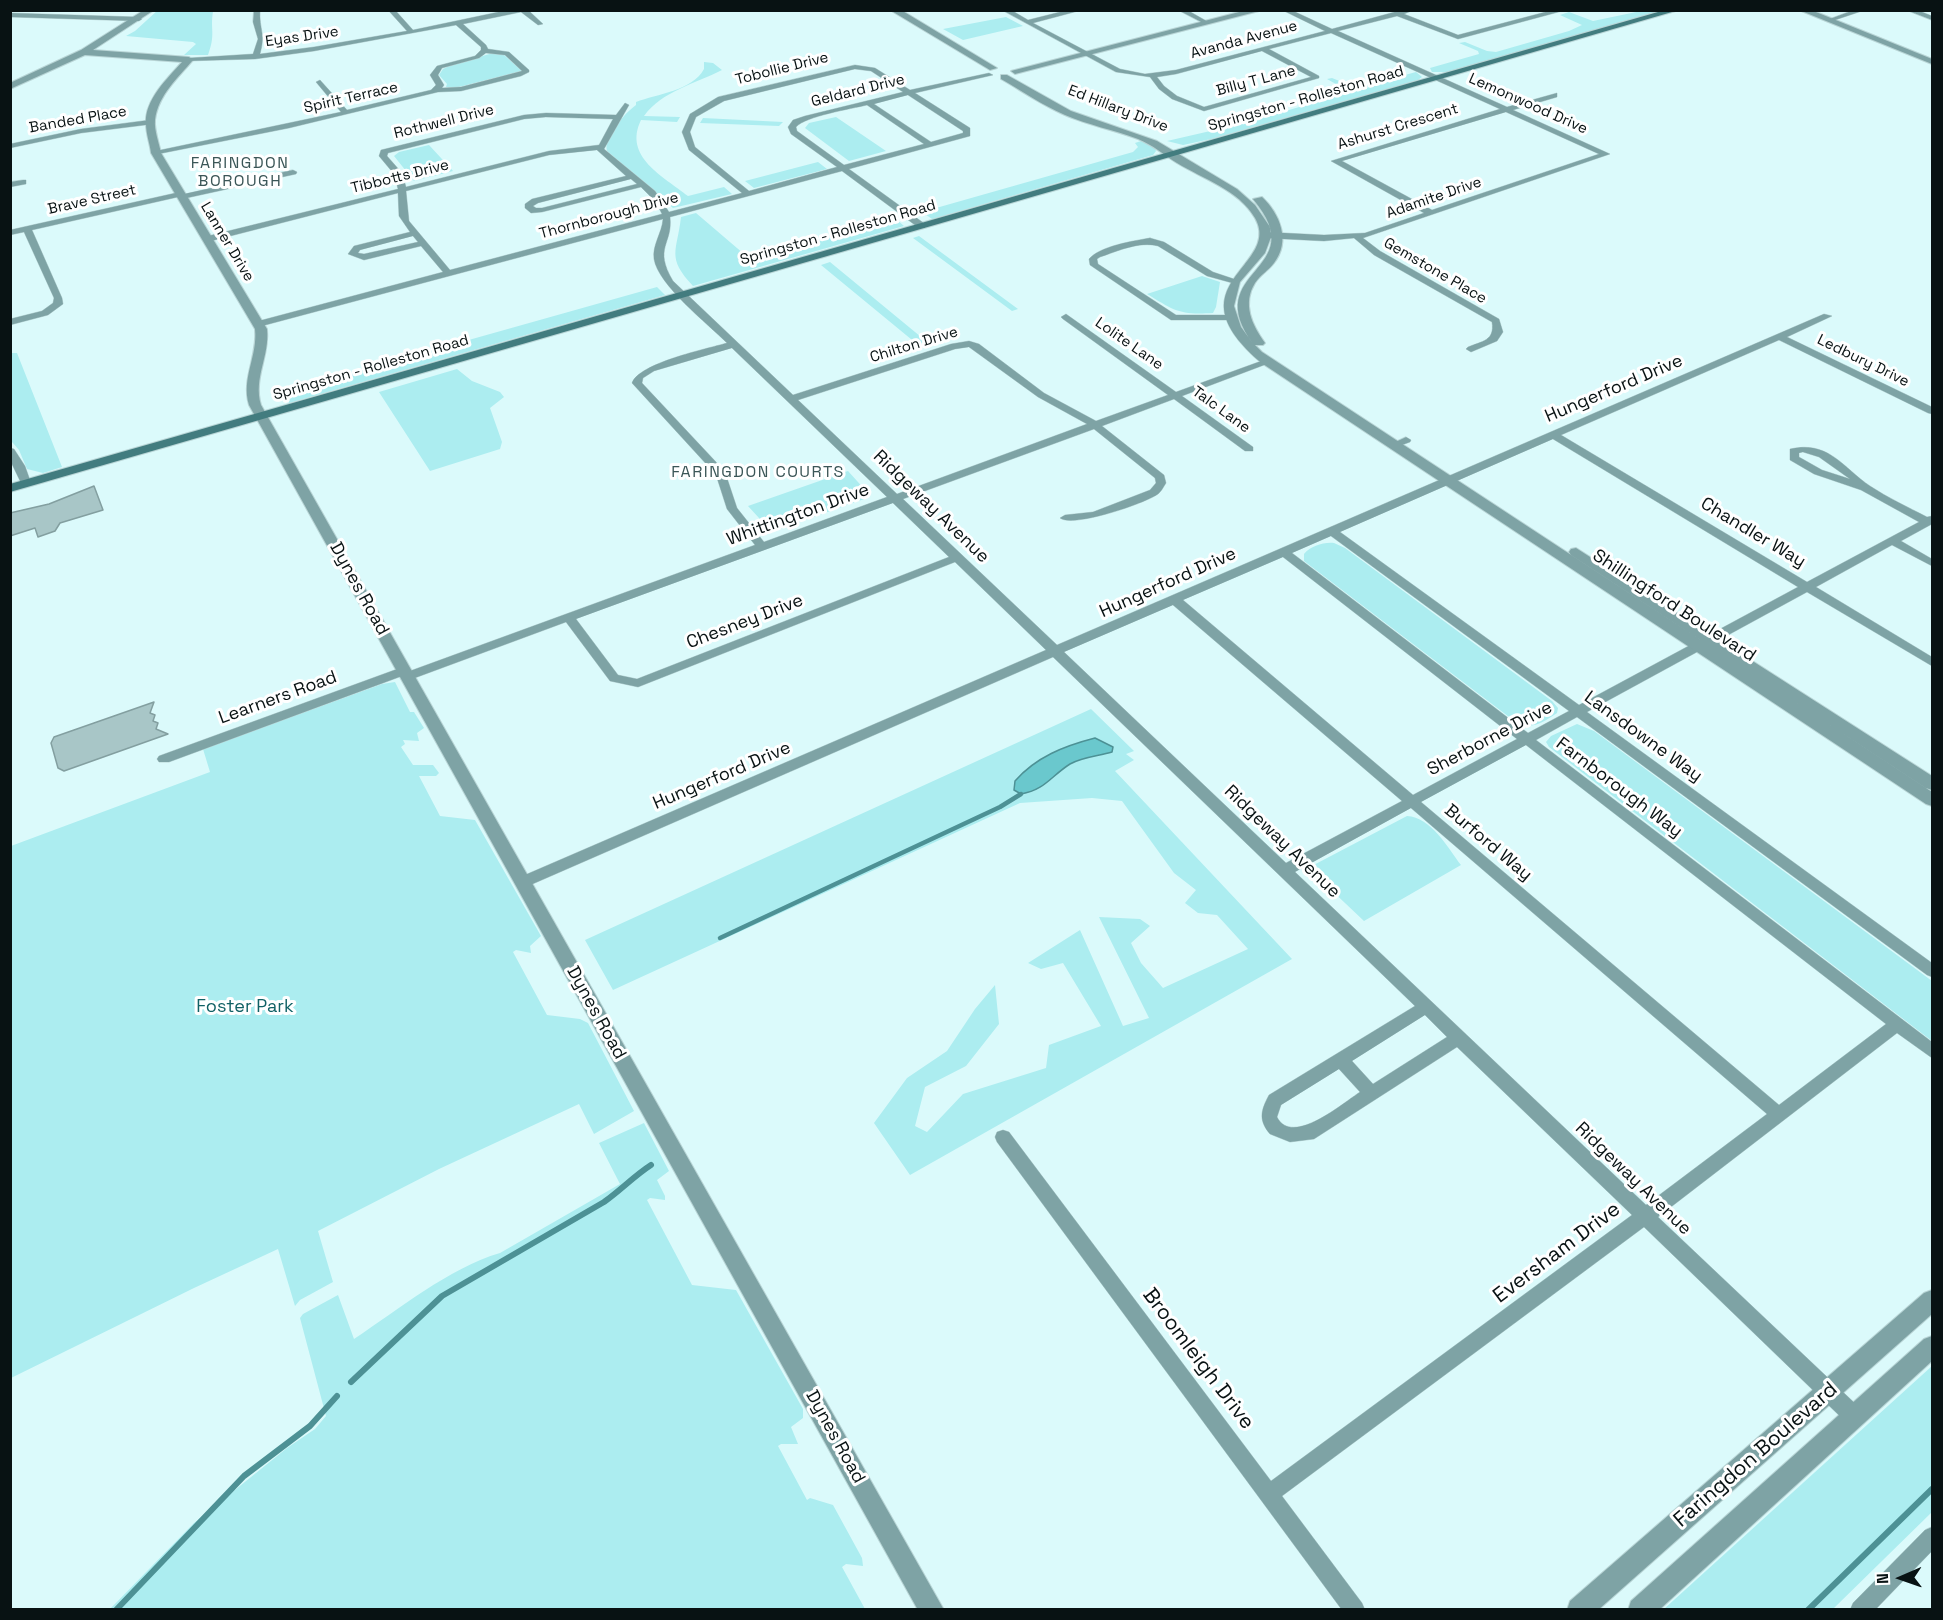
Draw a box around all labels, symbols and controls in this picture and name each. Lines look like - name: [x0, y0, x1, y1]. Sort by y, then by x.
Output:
- street label: Avanda Avenue: [1189, 17, 1299, 63]
- street label: Eyas Drive: [264, 23, 340, 51]
- street label: Tobollie Drive: [734, 49, 830, 89]
- street label: Springston - Rolleston Road: [1206, 62, 1406, 136]
- street label: Billy T Lane: [1214, 62, 1298, 100]
- street label: Lemonwood Drive: [1466, 70, 1590, 138]
- street label: Geldard Drive: [809, 71, 907, 111]
- street label: Spirit Terrace: [302, 78, 400, 118]
- street label: Ed Hillary Drive: [1065, 82, 1171, 136]
- street label: Ashurst Crescent: [1336, 100, 1460, 154]
- street label: Rothwell Drive: [392, 101, 496, 143]
- street label: Banded Place: [28, 103, 128, 137]
- district label: FARINGDON BOROUGH: [191, 154, 289, 192]
- street label: Tibbotts Drive: [349, 156, 451, 198]
- street label: Adamite Drive: [1384, 173, 1484, 223]
- street label: Brave Street: [46, 181, 138, 219]
- street label: Thornborough Drive: [537, 189, 681, 243]
- street label: Springston - Rolleston Road: [738, 196, 938, 270]
- street label: Lanner Drive: [196, 199, 258, 285]
- street label: Gemstone Place: [1380, 234, 1490, 308]
- street label: Lolite Lane: [1091, 314, 1167, 374]
- street label: Chilton Drive: [868, 323, 960, 367]
- street label: Springston - Rolleston Road: [271, 331, 471, 405]
- street label: Ledbury Drive: [1814, 331, 1912, 391]
- street label: Hungerford Drive: [1542, 350, 1686, 428]
- street label: Talc Lane: [1188, 383, 1254, 437]
- street label: Ridgeway Avenue: [868, 446, 994, 568]
- district label: FARINGDON COURTS: [671, 463, 845, 483]
- street label: Whittington Drive: [724, 479, 872, 551]
- street label: Chandler Way: [1697, 493, 1809, 573]
- street label: Dynes Road: [325, 539, 393, 639]
- street label: Hungerford Drive: [1096, 543, 1240, 623]
- street label: Shillingford Boulevard: [1588, 545, 1760, 667]
- street label: Chesney Drive: [684, 590, 806, 654]
- street label: Learners Road: [216, 667, 340, 729]
- street label: Lansdowne Way: [1580, 687, 1706, 787]
- street label: Sherborne Drive: [1424, 697, 1556, 781]
- street label: Farnborough Way: [1551, 733, 1687, 843]
- street label: Hungerford Drive: [650, 737, 794, 815]
- street label: Ridgeway Avenue: [1219, 781, 1345, 903]
- street label: Burford Way: [1440, 800, 1536, 886]
- street label: Dynes Road: [562, 963, 630, 1063]
- park label: Foster Park: [196, 996, 294, 1018]
- street label: Ridgeway Avenue: [1570, 1118, 1696, 1240]
- street label: Eversham Drive: [1488, 1197, 1626, 1309]
- street label: Broomleigh Drive: [1137, 1283, 1259, 1435]
- street label: Faringdon Boulevard: [1669, 1377, 1843, 1533]
- street label: Dynes Road: [801, 1387, 869, 1487]
- north arrow: [1871, 1548, 1931, 1608]
- text: N: [1872, 1573, 1893, 1584]

